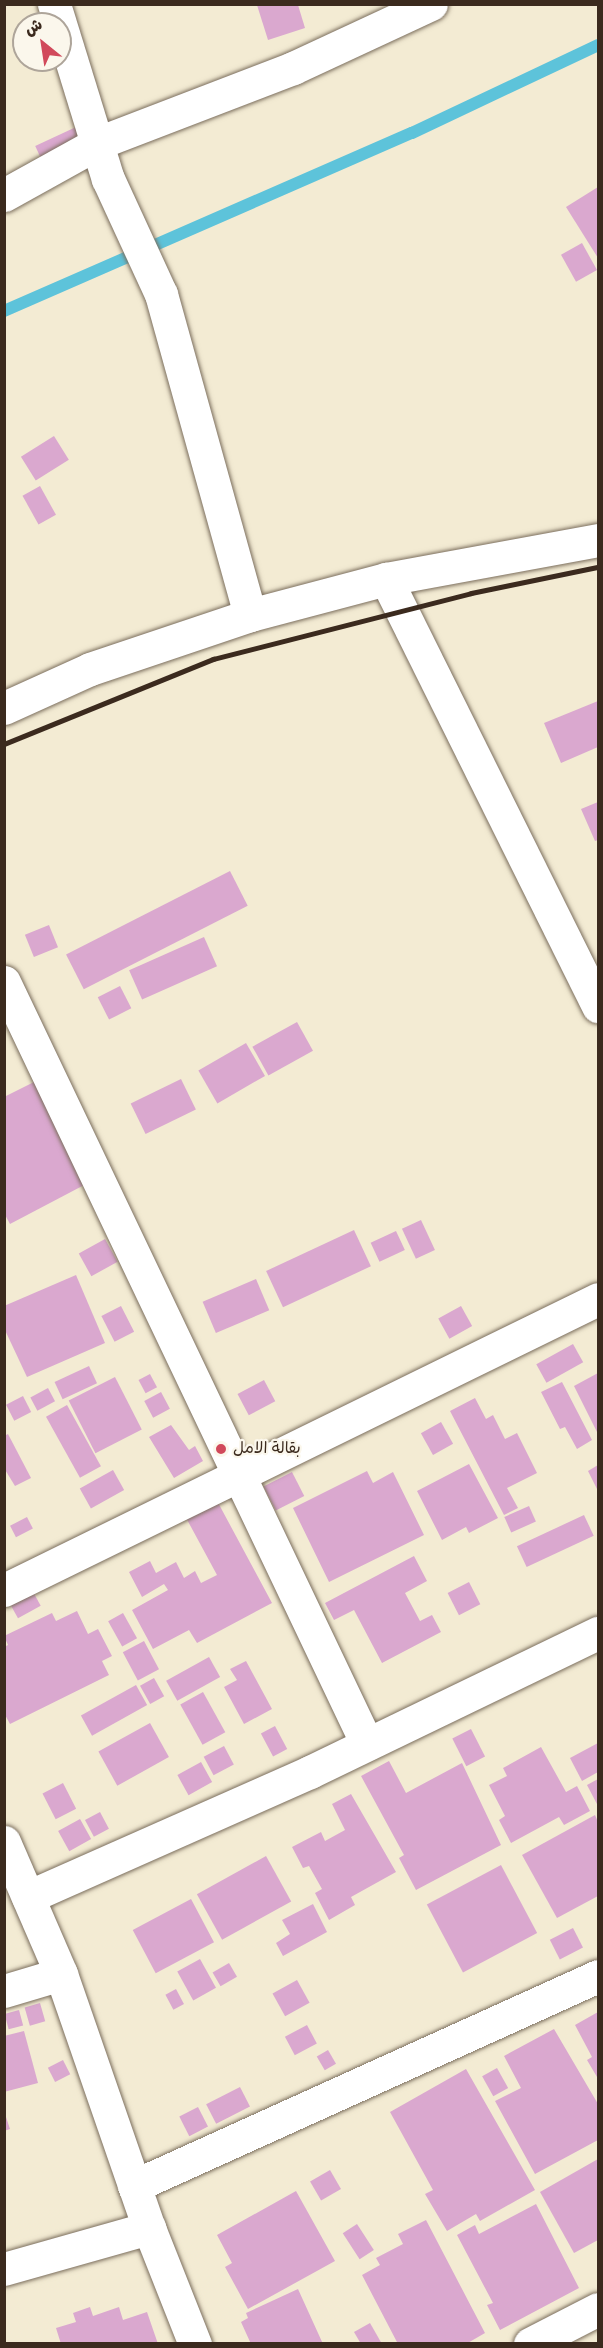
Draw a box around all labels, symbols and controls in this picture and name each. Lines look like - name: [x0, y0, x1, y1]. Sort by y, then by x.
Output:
- north arrow: [12, 12, 72, 72]
- text: ش: [21, 15, 46, 40]
- place label: بقالة الامل: [233, 1439, 301, 1459]
- marker: بقالة الامل: [214, 1442, 228, 1456]

